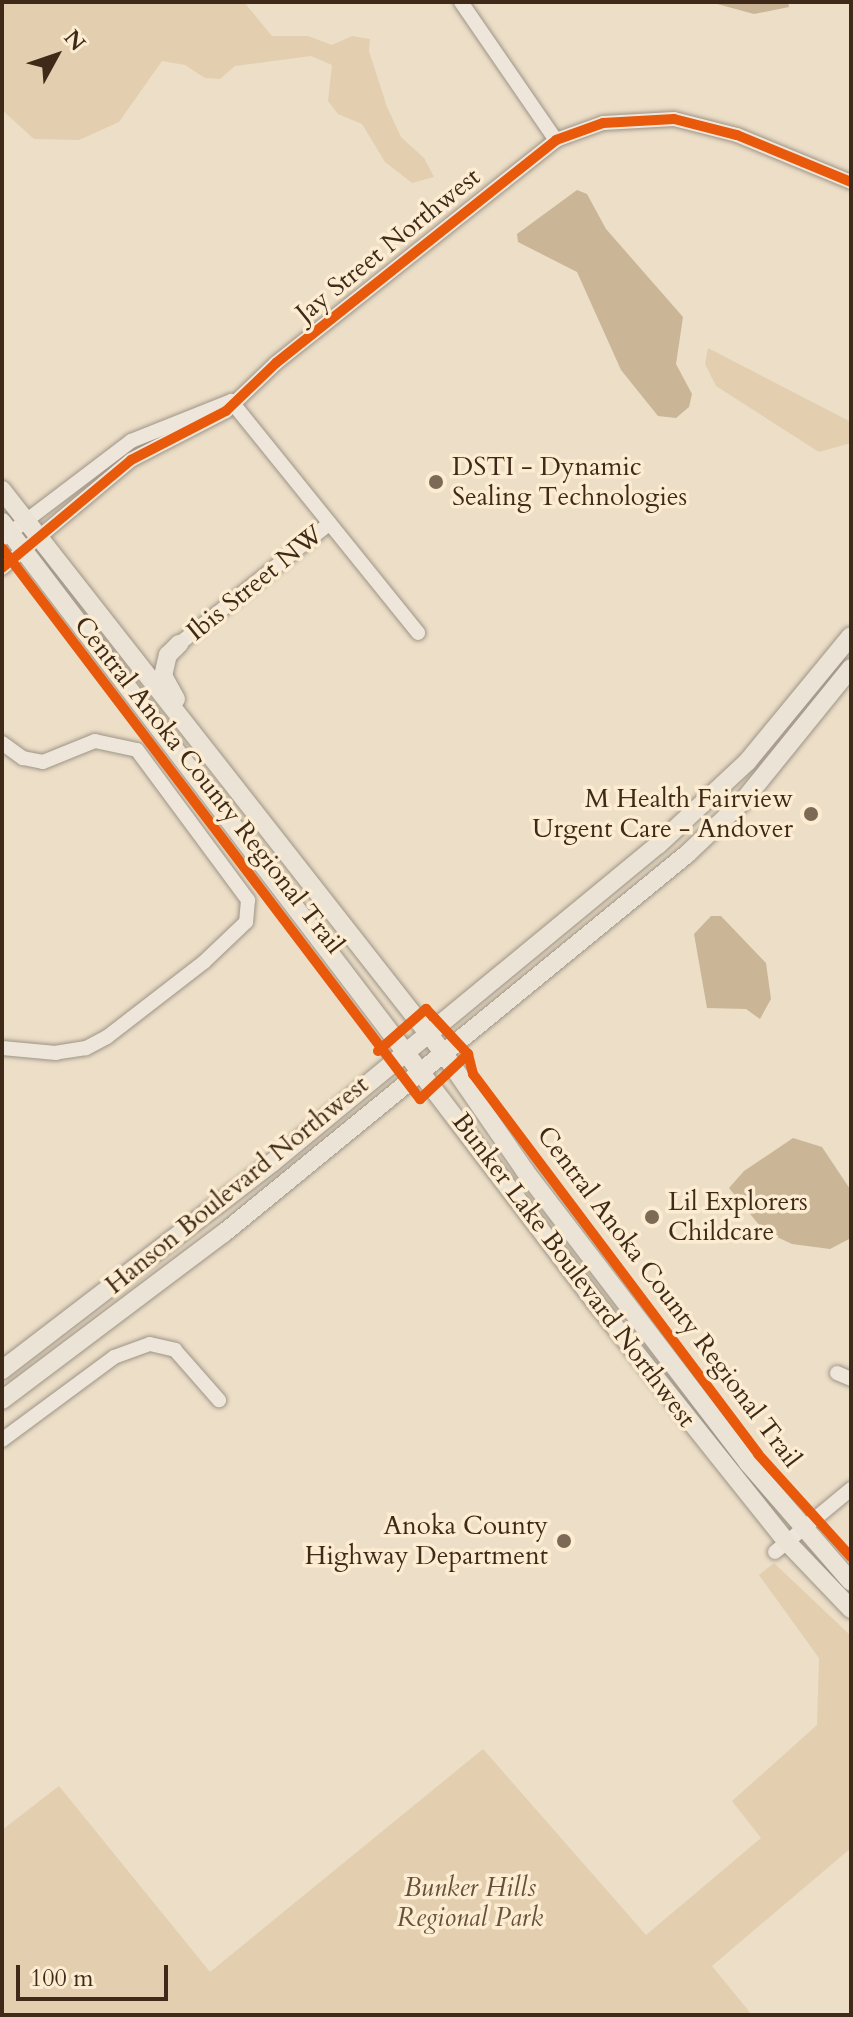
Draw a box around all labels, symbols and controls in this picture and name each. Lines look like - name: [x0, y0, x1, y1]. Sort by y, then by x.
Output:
- north arrow: [16, 16, 96, 96]
- text: N: [57, 24, 92, 58]
- street label: Jay Street Northwest: [290, 161, 486, 329]
- place label: DSTI - Dynamic Sealing Technologies: [452, 451, 687, 512]
- marker: DSTI - Dynamic Sealing Technologies: [427, 473, 445, 491]
- street label: Ibis Street NW: [181, 519, 329, 647]
- street label: Central Anoka County Regional Trail: [68, 610, 350, 960]
- place label: M Health Fairview Urgent Care - Andover: [532, 783, 793, 844]
- marker: M Health Fairview Urgent Care - Andover: [800, 803, 822, 825]
- street label: Hanson Boulevard Northwest: [99, 1069, 375, 1301]
- street label: Bunker Lake Boulevard Northwest: [446, 1107, 702, 1433]
- street label: Central Anoka County Regional Trail: [530, 1120, 808, 1474]
- place label: Lil Explorers Childcare: [668, 1186, 808, 1248]
- marker: Lil Explorers Childcare: [643, 1208, 661, 1226]
- place label: Anoka County Highway Department: [305, 1510, 548, 1572]
- marker: Anoka County Highway Department: [555, 1532, 573, 1550]
- park label: Bunker Hills Regional Park: [397, 1872, 543, 1934]
- scale bar: [20, 1949, 172, 1999]
- text: 100 m: [30, 1962, 94, 1995]

